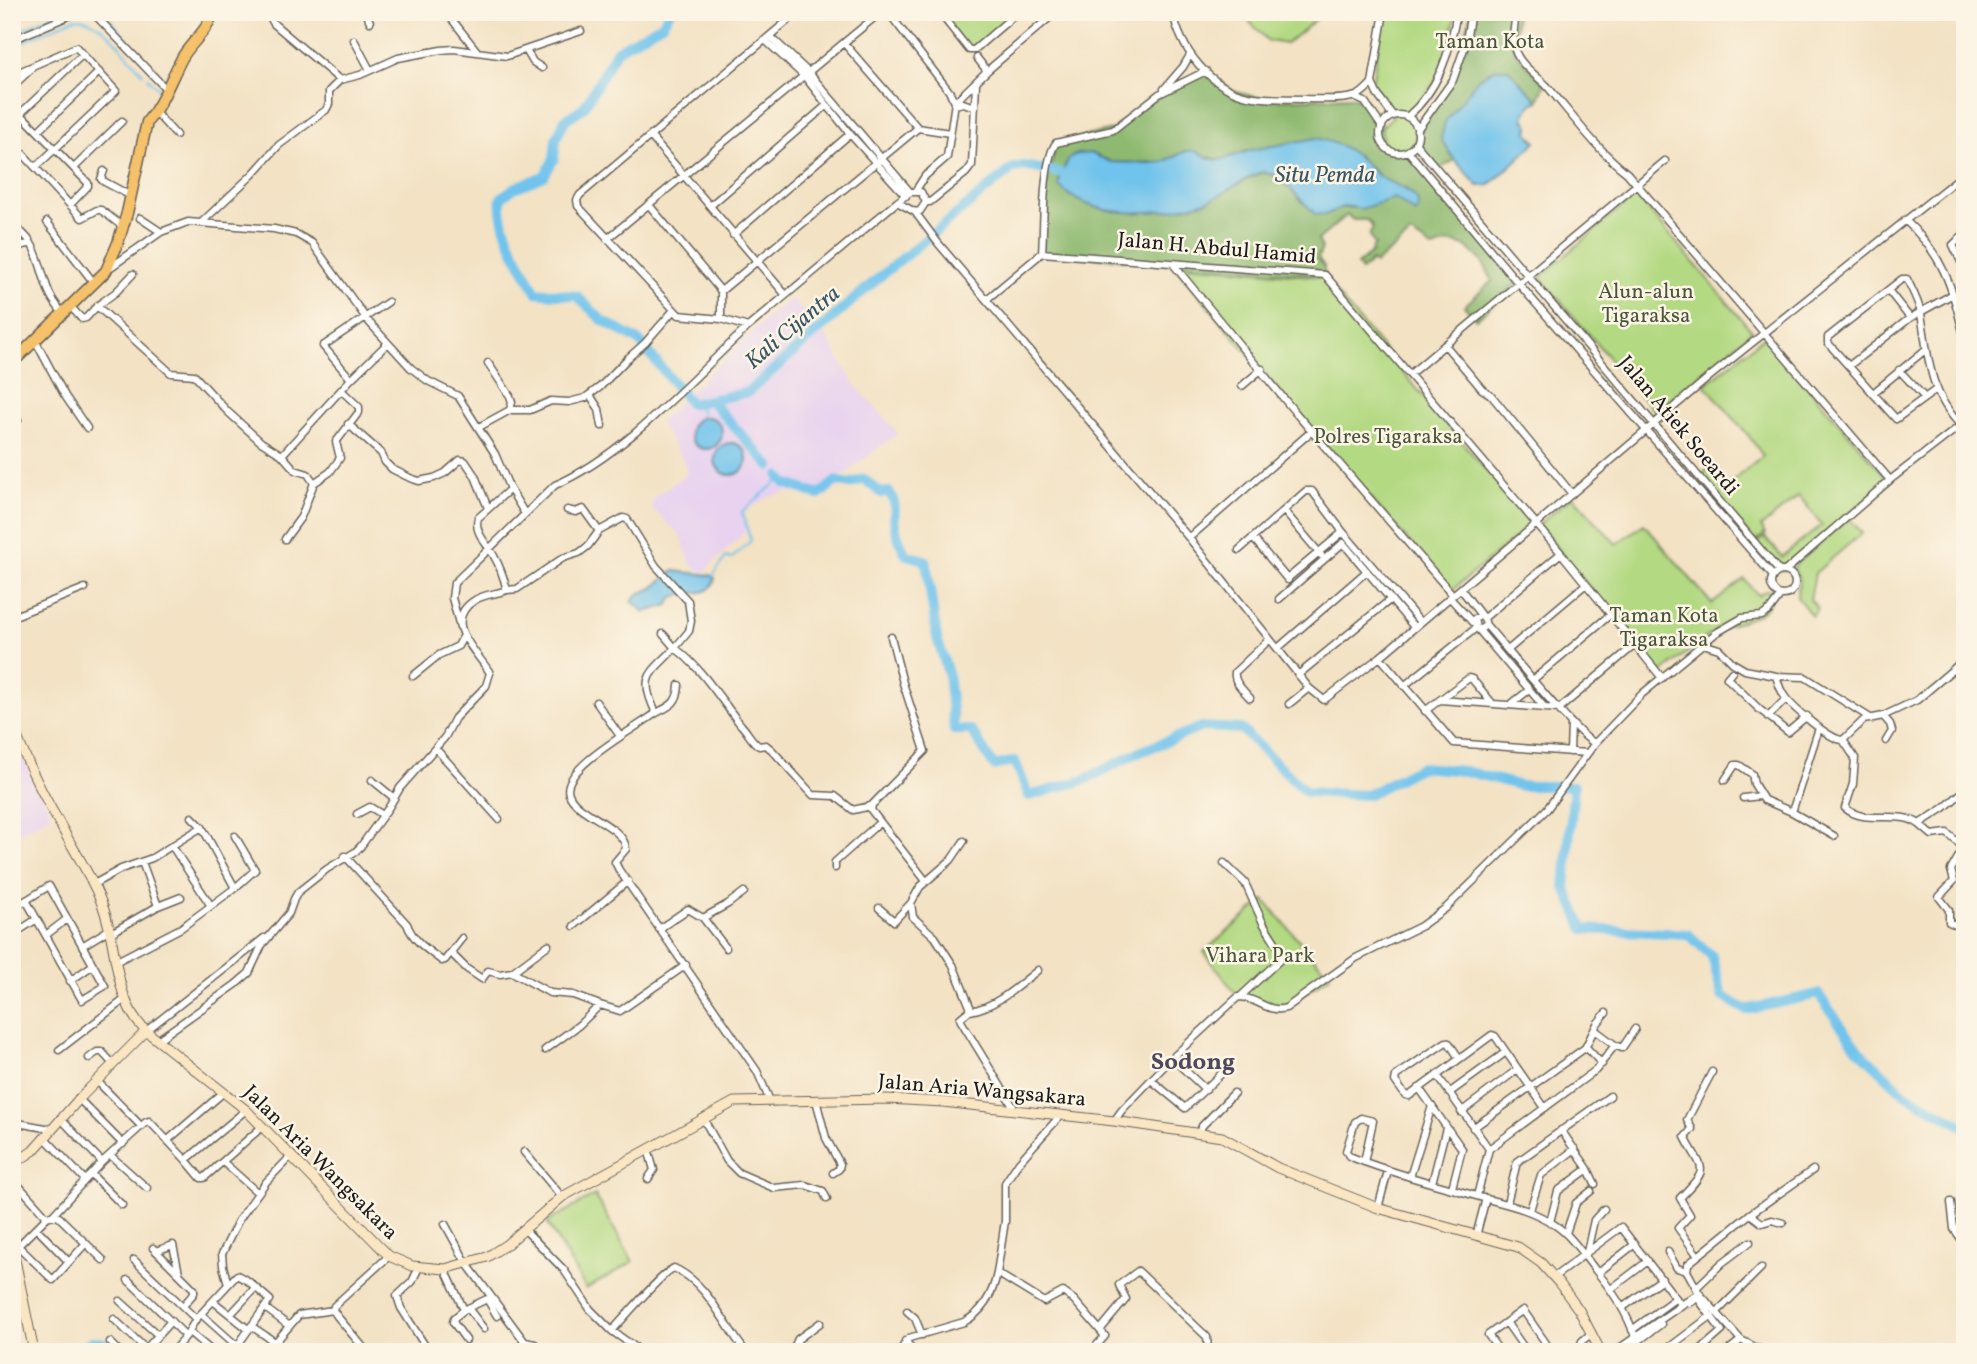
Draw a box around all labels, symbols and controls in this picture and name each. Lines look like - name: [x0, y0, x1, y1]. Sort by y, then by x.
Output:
- park label: Taman Kota: [1435, 28, 1545, 57]
- water label: Situ Pemda: [1275, 160, 1375, 192]
- street label: Jalan H. Abdul Hamid: [1116, 226, 1318, 272]
- park label: Alun-alun Tigaraksa: [1598, 278, 1694, 331]
- water label: Kali Cijantra: [739, 279, 848, 377]
- street label: Jalan Atiek Soeardi: [1611, 350, 1745, 502]
- park label: Polres Tigaraksa: [1313, 423, 1463, 452]
- park label: Taman Kota Tigaraksa: [1609, 602, 1719, 655]
- park label: Vihara Park: [1205, 942, 1315, 971]
- district label: Sodong: [1151, 1046, 1235, 1080]
- street label: Jalan Aria Wangsakara: [877, 1067, 1087, 1115]
- street label: Jalan Aria Wangsakara: [236, 1079, 404, 1247]

